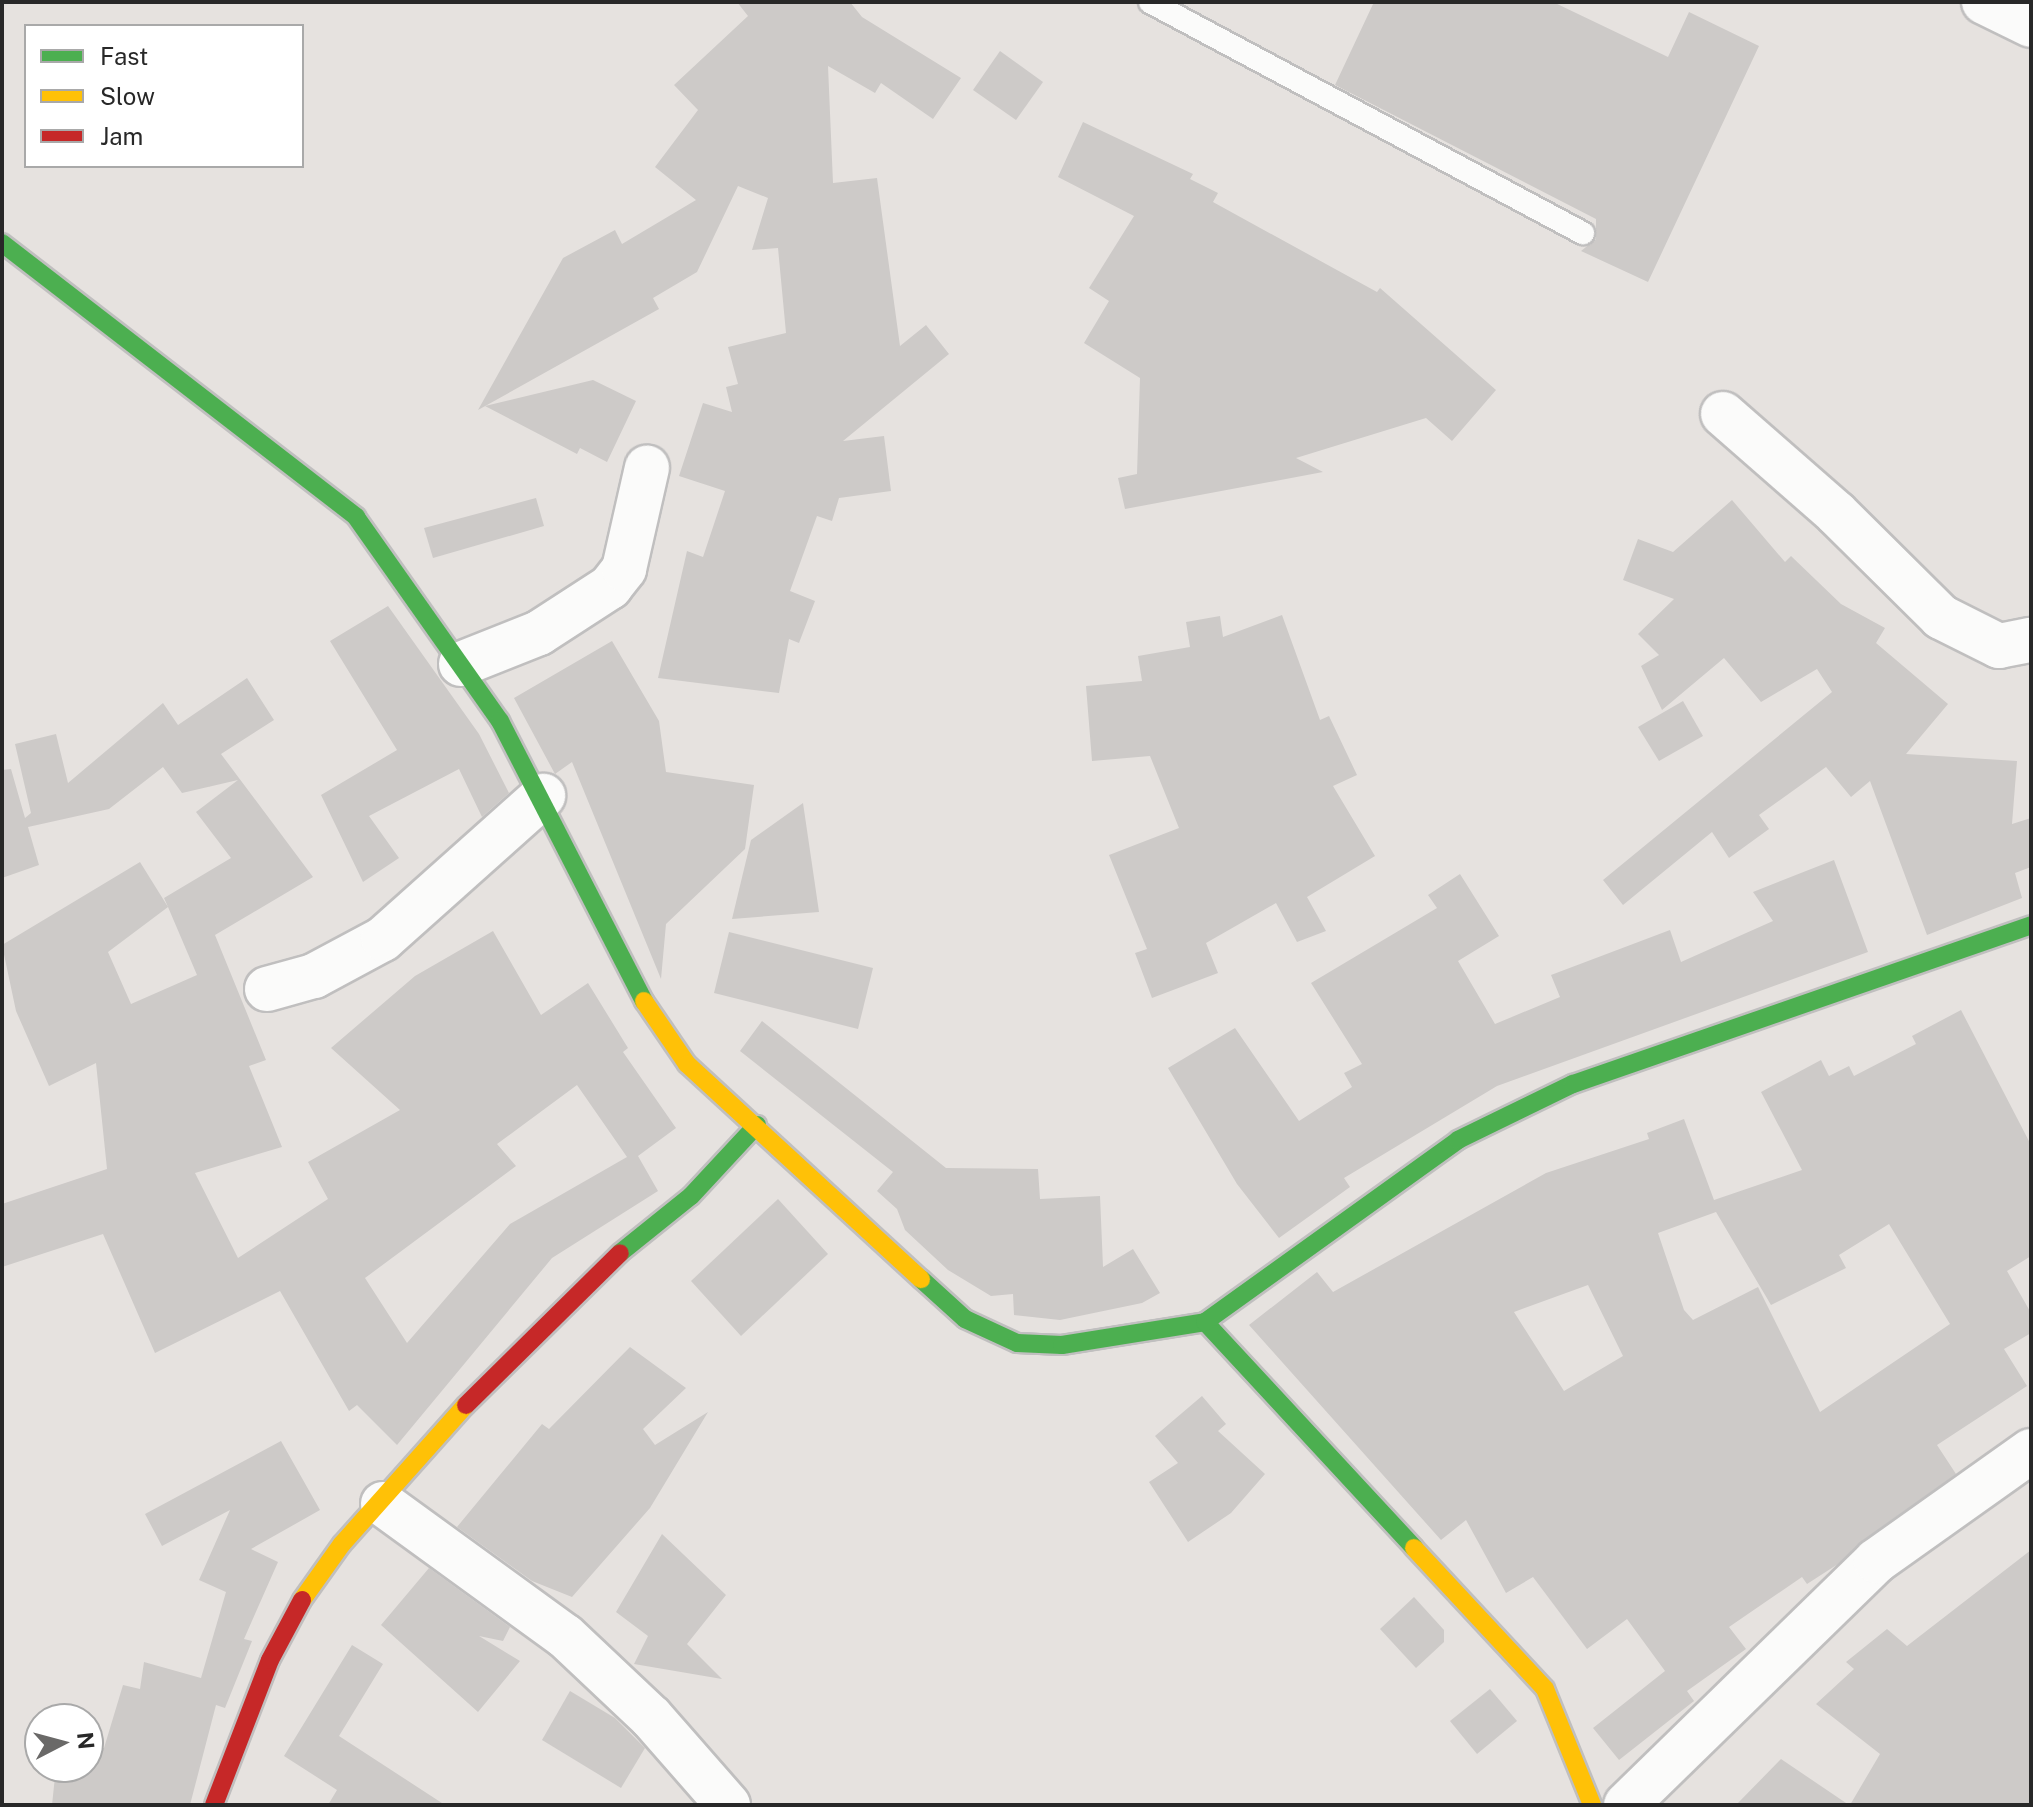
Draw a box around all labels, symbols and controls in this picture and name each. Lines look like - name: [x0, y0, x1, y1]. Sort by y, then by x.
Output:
- legend: [24, 24, 304, 168]
- text: Fast: [100, 42, 148, 70]
- text: Slow: [100, 82, 155, 110]
- text: Jam: [100, 122, 143, 150]
- north arrow: [24, 1703, 104, 1783]
- text: N: [72, 1731, 100, 1751]

